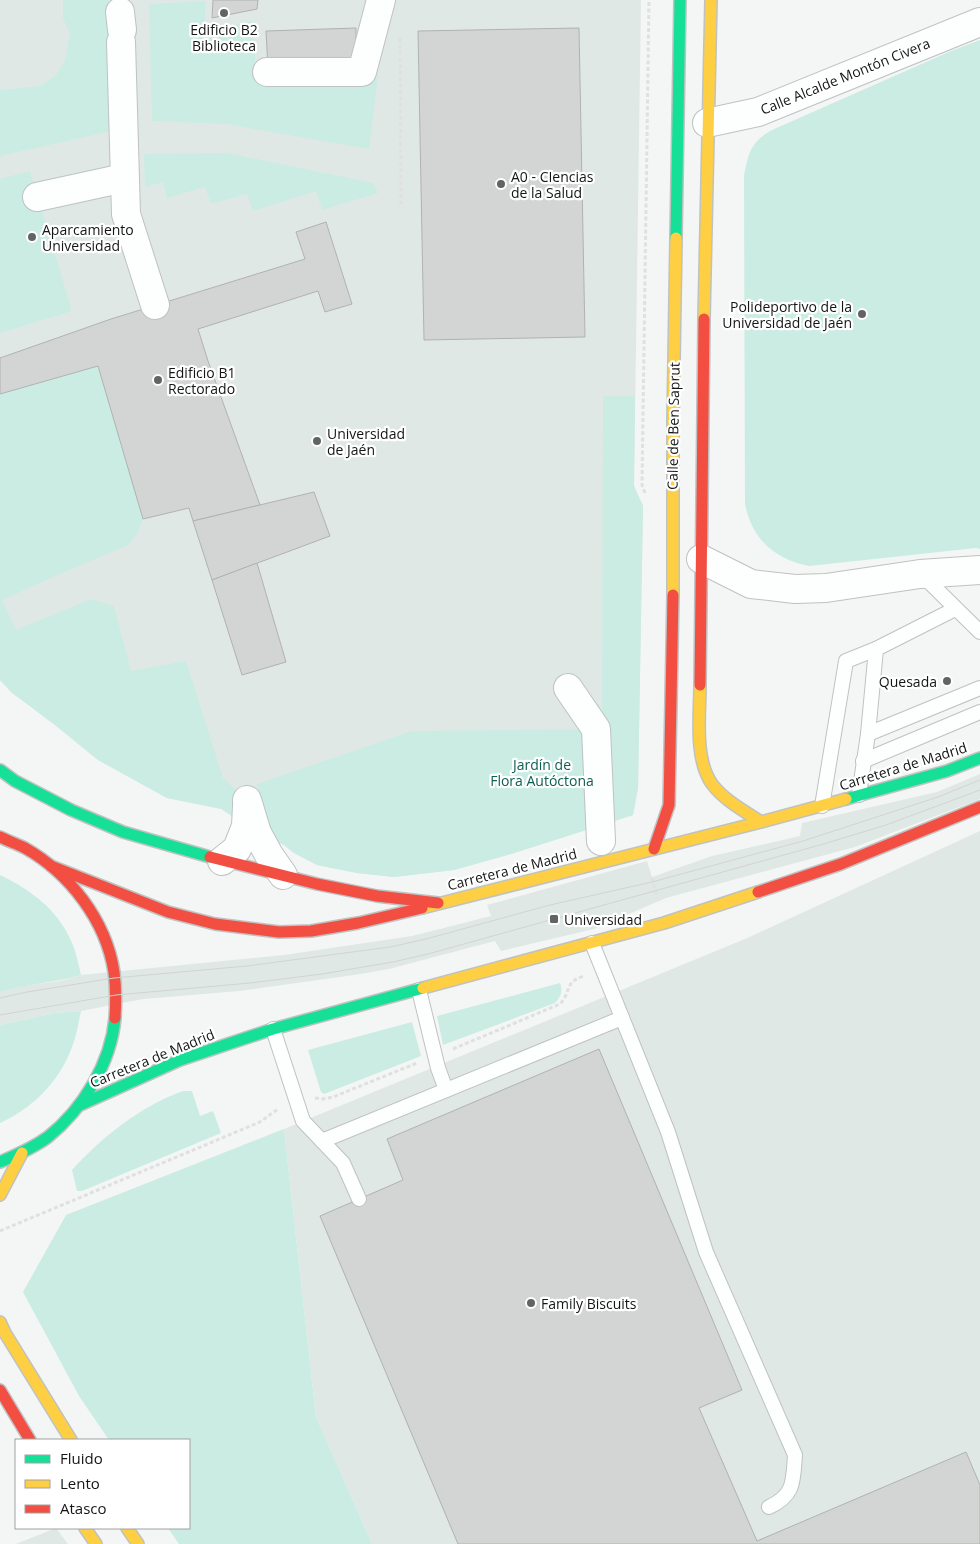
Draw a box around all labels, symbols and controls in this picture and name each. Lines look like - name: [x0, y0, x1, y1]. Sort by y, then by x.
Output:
- marker: Edificio B2 Biblioteca: [218, 7, 230, 19]
- place label: Edificio B2 Biblioteca: [190, 20, 258, 55]
- street label: Calle Alcalde Montón Civera: [757, 33, 933, 119]
- place label: A0 - CIencias de la Salud: [511, 167, 594, 202]
- marker: A0 - CIencias de la Salud: [495, 178, 507, 190]
- place label: Aparcamiento Universidad: [42, 220, 134, 255]
- marker: Aparcamiento Universidad: [26, 231, 38, 243]
- place label: Polideportivo de la Universidad de Jaén: [722, 297, 852, 332]
- marker: Polideportivo de la Universidad de Jaén: [856, 308, 868, 320]
- street label: Calle de Ben Saprut: [662, 362, 684, 490]
- place label: Edificio B1 Rectorado: [168, 363, 235, 398]
- marker: Edificio B1 Rectorado: [152, 374, 164, 386]
- place label: Universidad de Jaén: [327, 424, 405, 459]
- marker: Universidad de Jaén: [311, 435, 323, 447]
- place label: Quesada: [879, 672, 937, 691]
- marker: Quesada: [941, 675, 953, 687]
- street label: Carretera de Madrid: [837, 738, 969, 794]
- park label: Jardín de Flora Autóctona: [490, 755, 594, 790]
- street label: Carretera de Madrid: [445, 844, 579, 894]
- place label: Universidad: [564, 910, 642, 929]
- marker: Universidad: [548, 913, 560, 925]
- street label: Carretera de Madrid: [87, 1024, 217, 1092]
- place label: Family Biscuits: [541, 1294, 637, 1313]
- marker: Family Biscuits: [525, 1297, 537, 1309]
- legend: [15, 1439, 190, 1529]
- text: Fluido: [60, 1448, 103, 1468]
- text: Lento: [60, 1473, 100, 1493]
- text: Atasco: [60, 1498, 107, 1518]

